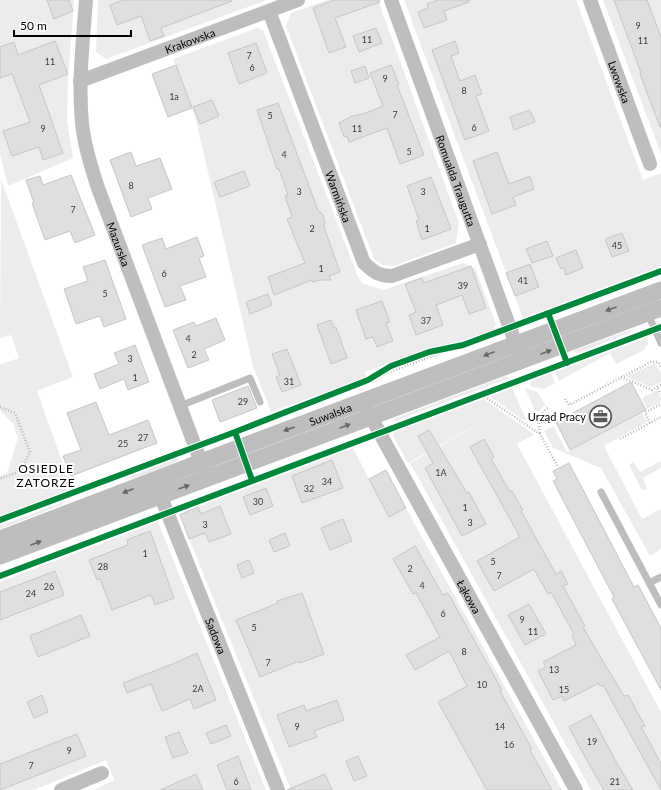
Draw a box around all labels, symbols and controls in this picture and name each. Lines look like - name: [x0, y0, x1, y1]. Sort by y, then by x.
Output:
- scale bar: [14, 12, 131, 38]
- text: 50 m: [20, 18, 47, 33]
- house number: 9: [635, 20, 641, 31]
- street label: Krakowska: [163, 25, 217, 55]
- house number: 11: [362, 34, 372, 45]
- house number: 11: [638, 35, 648, 46]
- house number: 7: [246, 50, 252, 61]
- house number: 11: [45, 56, 55, 67]
- street label: Lwowska: [606, 59, 634, 105]
- house number: 6: [249, 62, 255, 73]
- house number: 9: [382, 73, 388, 84]
- house number: 8: [461, 85, 467, 96]
- house number: 1a: [169, 91, 179, 102]
- house number: 7: [392, 109, 398, 120]
- house number: 5: [267, 110, 273, 121]
- house number: 6: [471, 122, 477, 133]
- house number: 9: [40, 123, 46, 134]
- house number: 11: [352, 123, 362, 134]
- street label: Romualda Traugutta: [434, 133, 479, 228]
- house number: 5: [406, 146, 412, 157]
- house number: 4: [281, 149, 287, 160]
- street label: Warmińska: [323, 169, 354, 224]
- house number: 8: [128, 180, 134, 191]
- house number: 3: [296, 186, 302, 197]
- house number: 3: [420, 186, 426, 197]
- house number: 7: [70, 204, 76, 215]
- street label: Mazurska: [105, 220, 133, 268]
- house number: 2: [309, 223, 315, 234]
- house number: 1: [424, 223, 430, 234]
- house number: 45: [612, 240, 622, 251]
- house number: 1: [318, 263, 324, 274]
- house number: 6: [161, 268, 167, 279]
- house number: 41: [518, 275, 528, 286]
- house number: 39: [458, 280, 468, 291]
- house number: 5: [102, 288, 108, 299]
- one-way arrow: [605, 306, 617, 312]
- house number: 37: [421, 315, 431, 326]
- house number: 4: [185, 333, 191, 344]
- one-way arrow: [540, 348, 552, 354]
- house number: 2: [191, 349, 197, 360]
- one-way arrow: [483, 351, 495, 357]
- house number: 3: [127, 353, 133, 364]
- house number: 1: [132, 372, 138, 383]
- house number: 31: [284, 376, 294, 387]
- house number: 29: [238, 396, 248, 407]
- street label: Suwalska: [307, 400, 353, 428]
- office icon: Urząd Pracy: [588, 403, 614, 429]
- place label: Urząd Pracy: [528, 410, 586, 423]
- one-way arrow: [340, 423, 352, 429]
- one-way arrow: [283, 427, 295, 433]
- house number: 27: [138, 432, 148, 443]
- house number: 25: [118, 438, 128, 449]
- district label: OSIEDLE ZATORZE: [16, 461, 76, 490]
- house number: 1A: [435, 467, 448, 478]
- house number: 34: [322, 476, 332, 487]
- house number: 32: [304, 483, 314, 494]
- one-way arrow: [179, 484, 191, 490]
- one-way arrow: [122, 488, 134, 494]
- house number: 30: [253, 496, 263, 507]
- house number: 1: [462, 502, 468, 513]
- house number: 3: [467, 517, 473, 528]
- house number: 3: [202, 519, 208, 530]
- one-way arrow: [31, 539, 43, 545]
- house number: 1: [142, 548, 148, 559]
- house number: 5: [490, 556, 496, 567]
- house number: 28: [98, 561, 108, 572]
- house number: 2: [407, 563, 413, 574]
- house number: 7: [496, 570, 502, 581]
- street label: Łąkowa: [455, 577, 484, 616]
- house number: 4: [419, 580, 425, 591]
- house number: 26: [44, 581, 54, 592]
- house number: 24: [26, 588, 36, 599]
- house number: 6: [440, 608, 446, 619]
- house number: 9: [519, 614, 525, 625]
- street label: Sadowa: [203, 616, 229, 656]
- house number: 5: [251, 622, 257, 633]
- house number: 11: [528, 626, 538, 637]
- house number: 8: [461, 646, 467, 657]
- house number: 7: [265, 657, 271, 668]
- house number: 13: [549, 664, 559, 675]
- house number: 10: [477, 679, 487, 690]
- house number: 2A: [192, 683, 205, 694]
- house number: 15: [559, 684, 569, 695]
- house number: 9: [294, 721, 300, 732]
- house number: 14: [495, 721, 505, 732]
- house number: 19: [587, 736, 597, 747]
- house number: 16: [504, 739, 514, 750]
- house number: 9: [66, 745, 72, 756]
- house number: 7: [28, 760, 34, 771]
- house number: 6: [233, 776, 239, 787]
- house number: 21: [610, 776, 620, 787]

